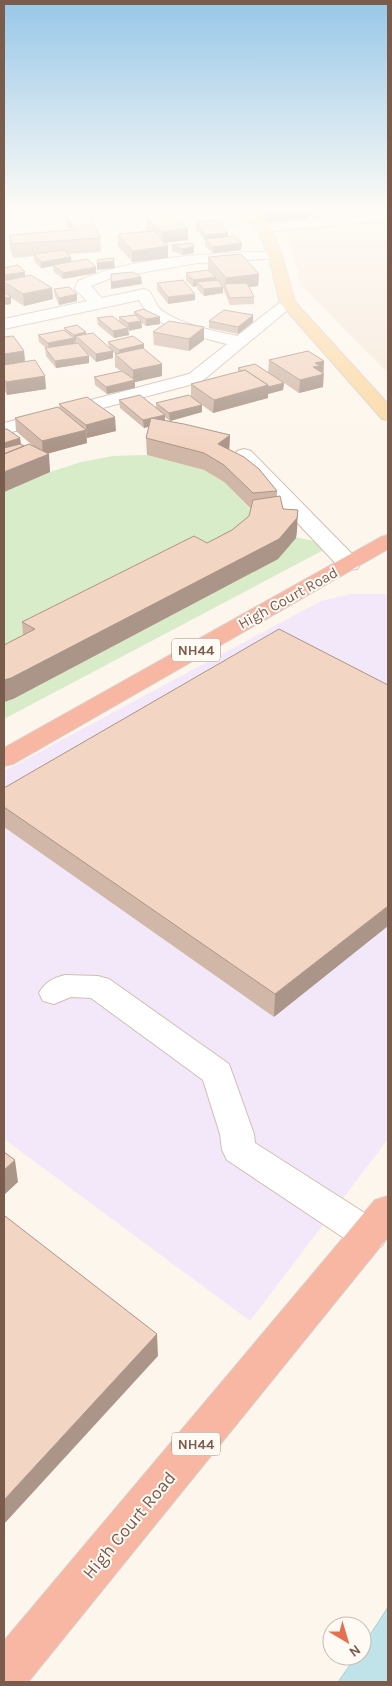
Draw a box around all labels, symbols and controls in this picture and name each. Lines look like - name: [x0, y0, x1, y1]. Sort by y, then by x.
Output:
- street label: High Court Road: [235, 563, 341, 633]
- road number: NH44: [172, 638, 220, 662]
- road number: NH44: [172, 1432, 220, 1456]
- street label: High Court Road: [78, 1467, 180, 1583]
- north arrow: [322, 1616, 372, 1666]
- text: N: [346, 1641, 364, 1661]

